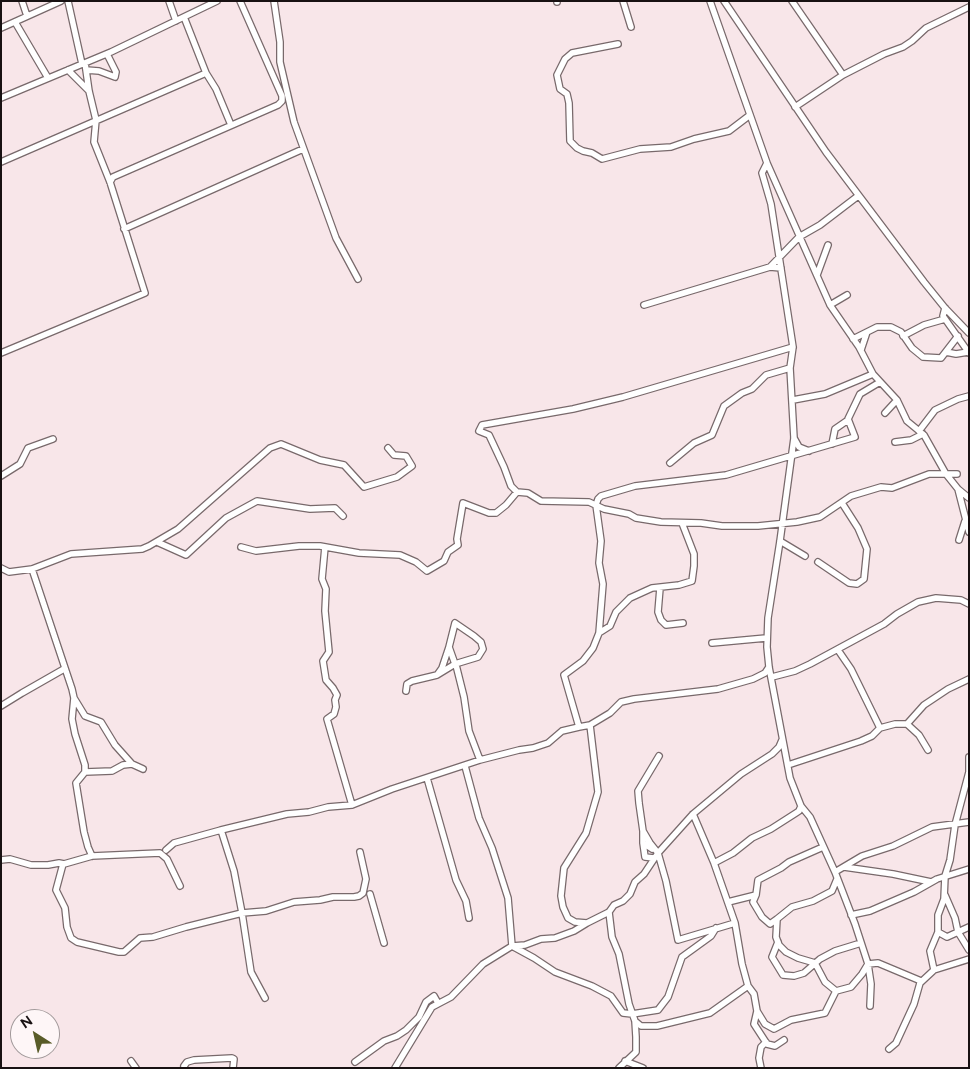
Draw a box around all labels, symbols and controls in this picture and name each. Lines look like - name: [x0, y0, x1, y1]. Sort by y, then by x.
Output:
- north arrow: [10, 1009, 60, 1059]
- text: N: [17, 1012, 36, 1032]

